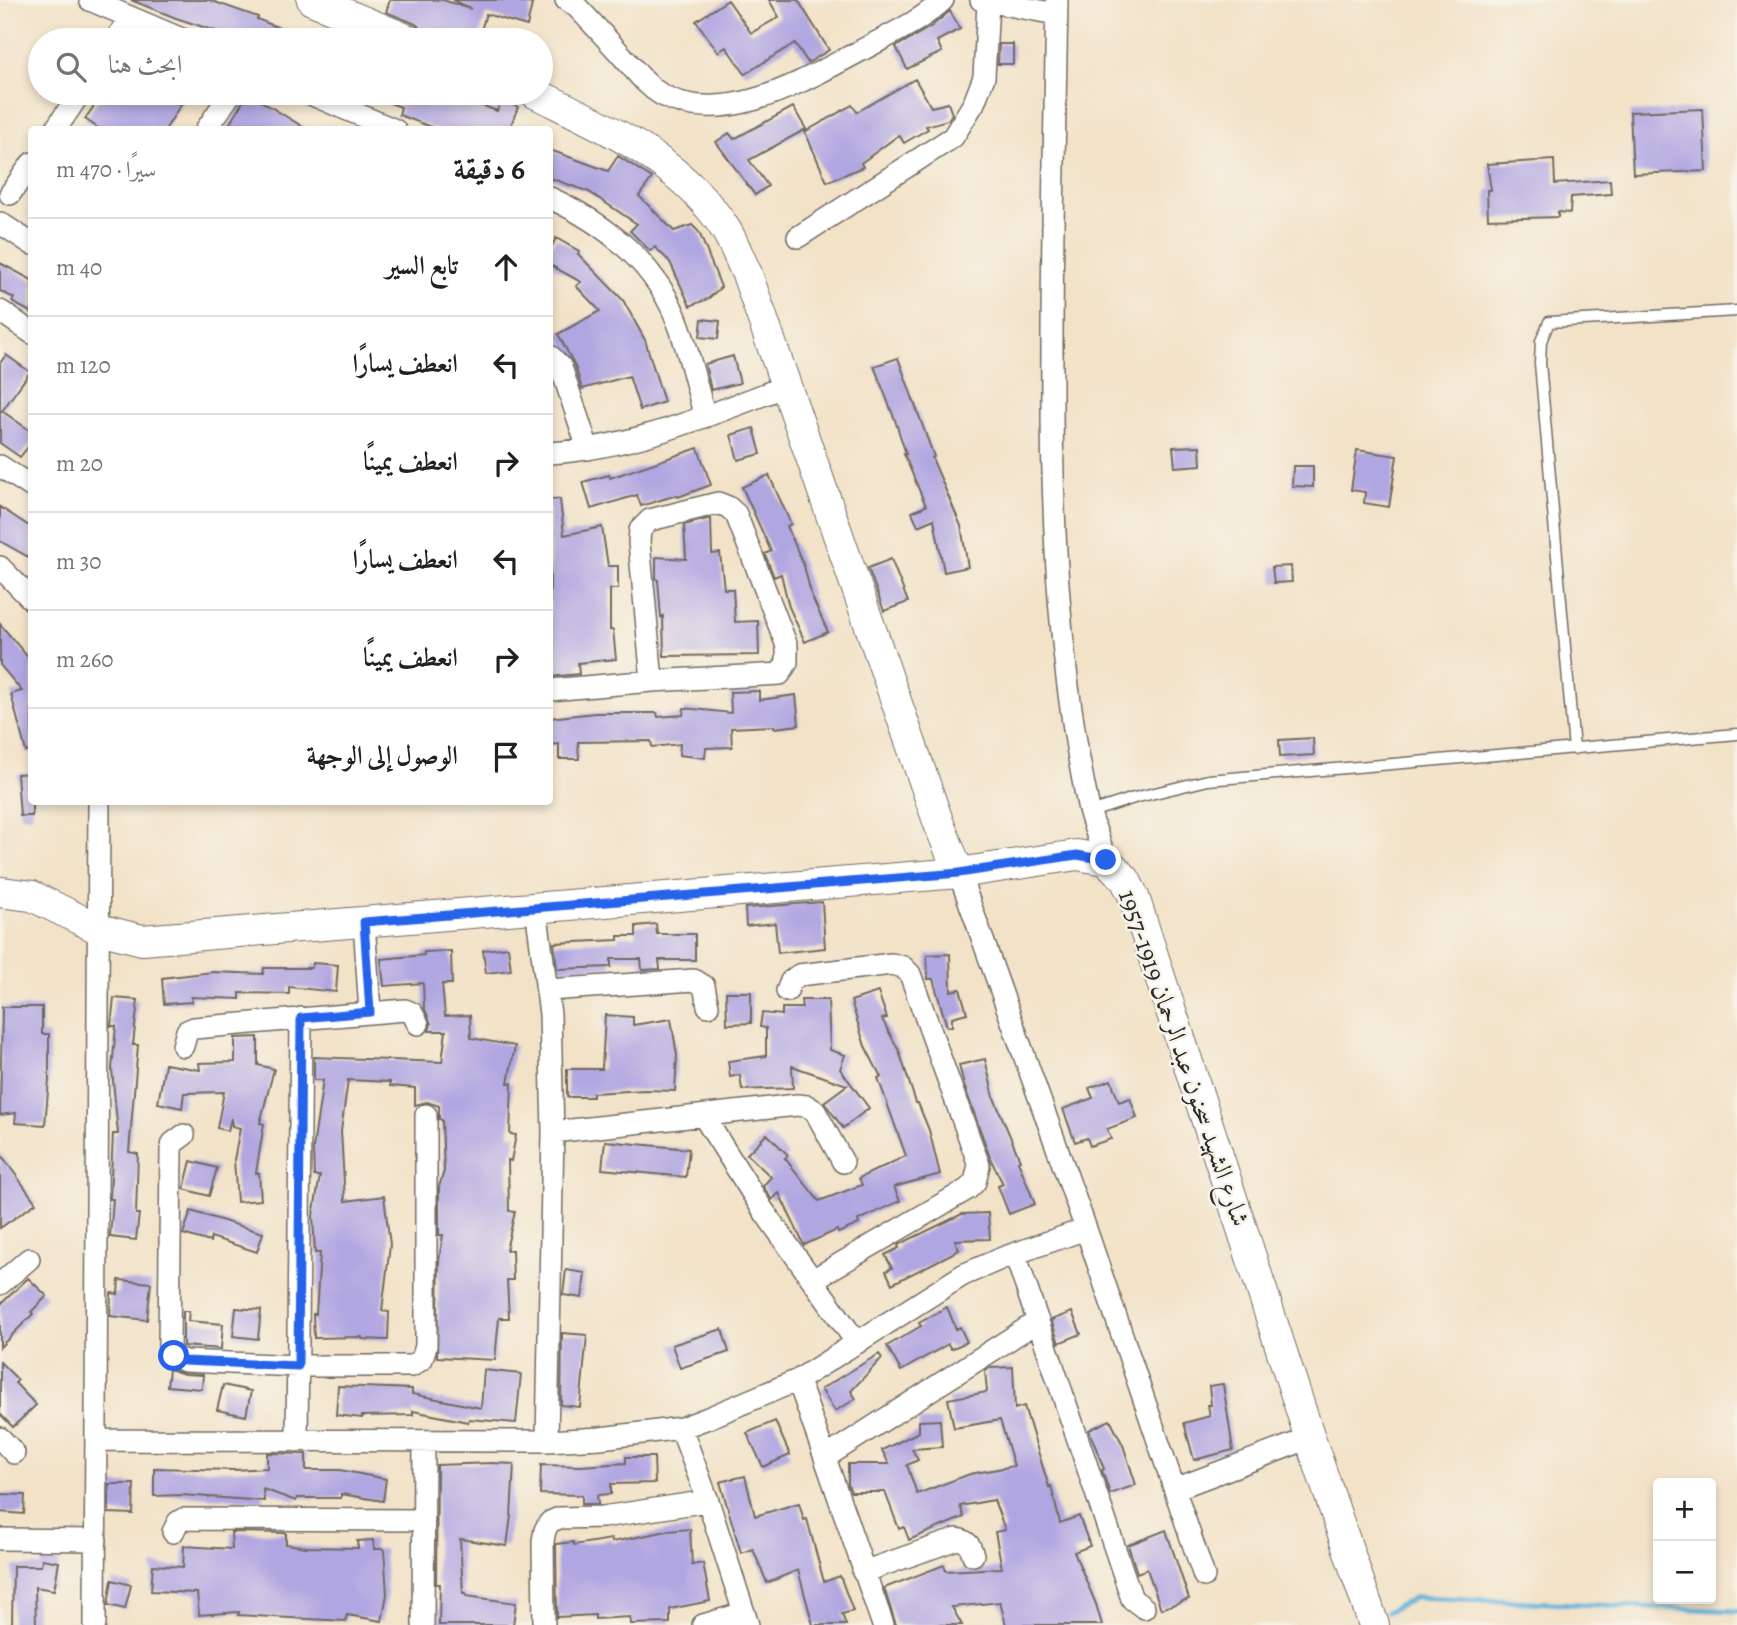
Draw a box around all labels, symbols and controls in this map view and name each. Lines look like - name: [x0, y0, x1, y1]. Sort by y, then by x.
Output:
- search box: [28, 28, 553, 105]
- text: ابحث هنا: [108, 47, 183, 82]
- icon: search: [52, 48, 90, 86]
- text: 6 دقيقة: [453, 149, 525, 189]
- text: سيرًا · 470 m: [56, 154, 156, 185]
- text: تابع السير: [386, 248, 458, 283]
- icon: ahead: [487, 248, 525, 286]
- text: 40 m: [56, 252, 102, 283]
- text: انعطف يسارًا: [352, 346, 458, 381]
- icon: left: [487, 346, 525, 384]
- text: 120 m: [56, 350, 111, 381]
- text: انعطف يمينًا: [363, 444, 458, 479]
- icon: right: [487, 444, 525, 482]
- text: 20 m: [56, 448, 103, 479]
- text: انعطف يسارًا: [352, 542, 458, 577]
- icon: left: [487, 542, 525, 580]
- text: 30 m: [56, 546, 102, 577]
- text: انعطف يمينًا: [363, 640, 458, 675]
- icon: right: [487, 640, 525, 678]
- text: 260 m: [56, 644, 114, 675]
- text: الوصول إلى الوجهة: [306, 738, 458, 773]
- icon: arrive: [487, 738, 525, 776]
- route end: [1090, 844, 1121, 875]
- street label: شارع الشهيد سحنون عبد الرحمان 1919-1957: [1106, 885, 1258, 1232]
- route start: [158, 1340, 189, 1371]
- map controls: [1653, 1478, 1716, 1604]
- button: +: [1653, 1478, 1716, 1541]
- button: −: [1653, 1541, 1716, 1604]

